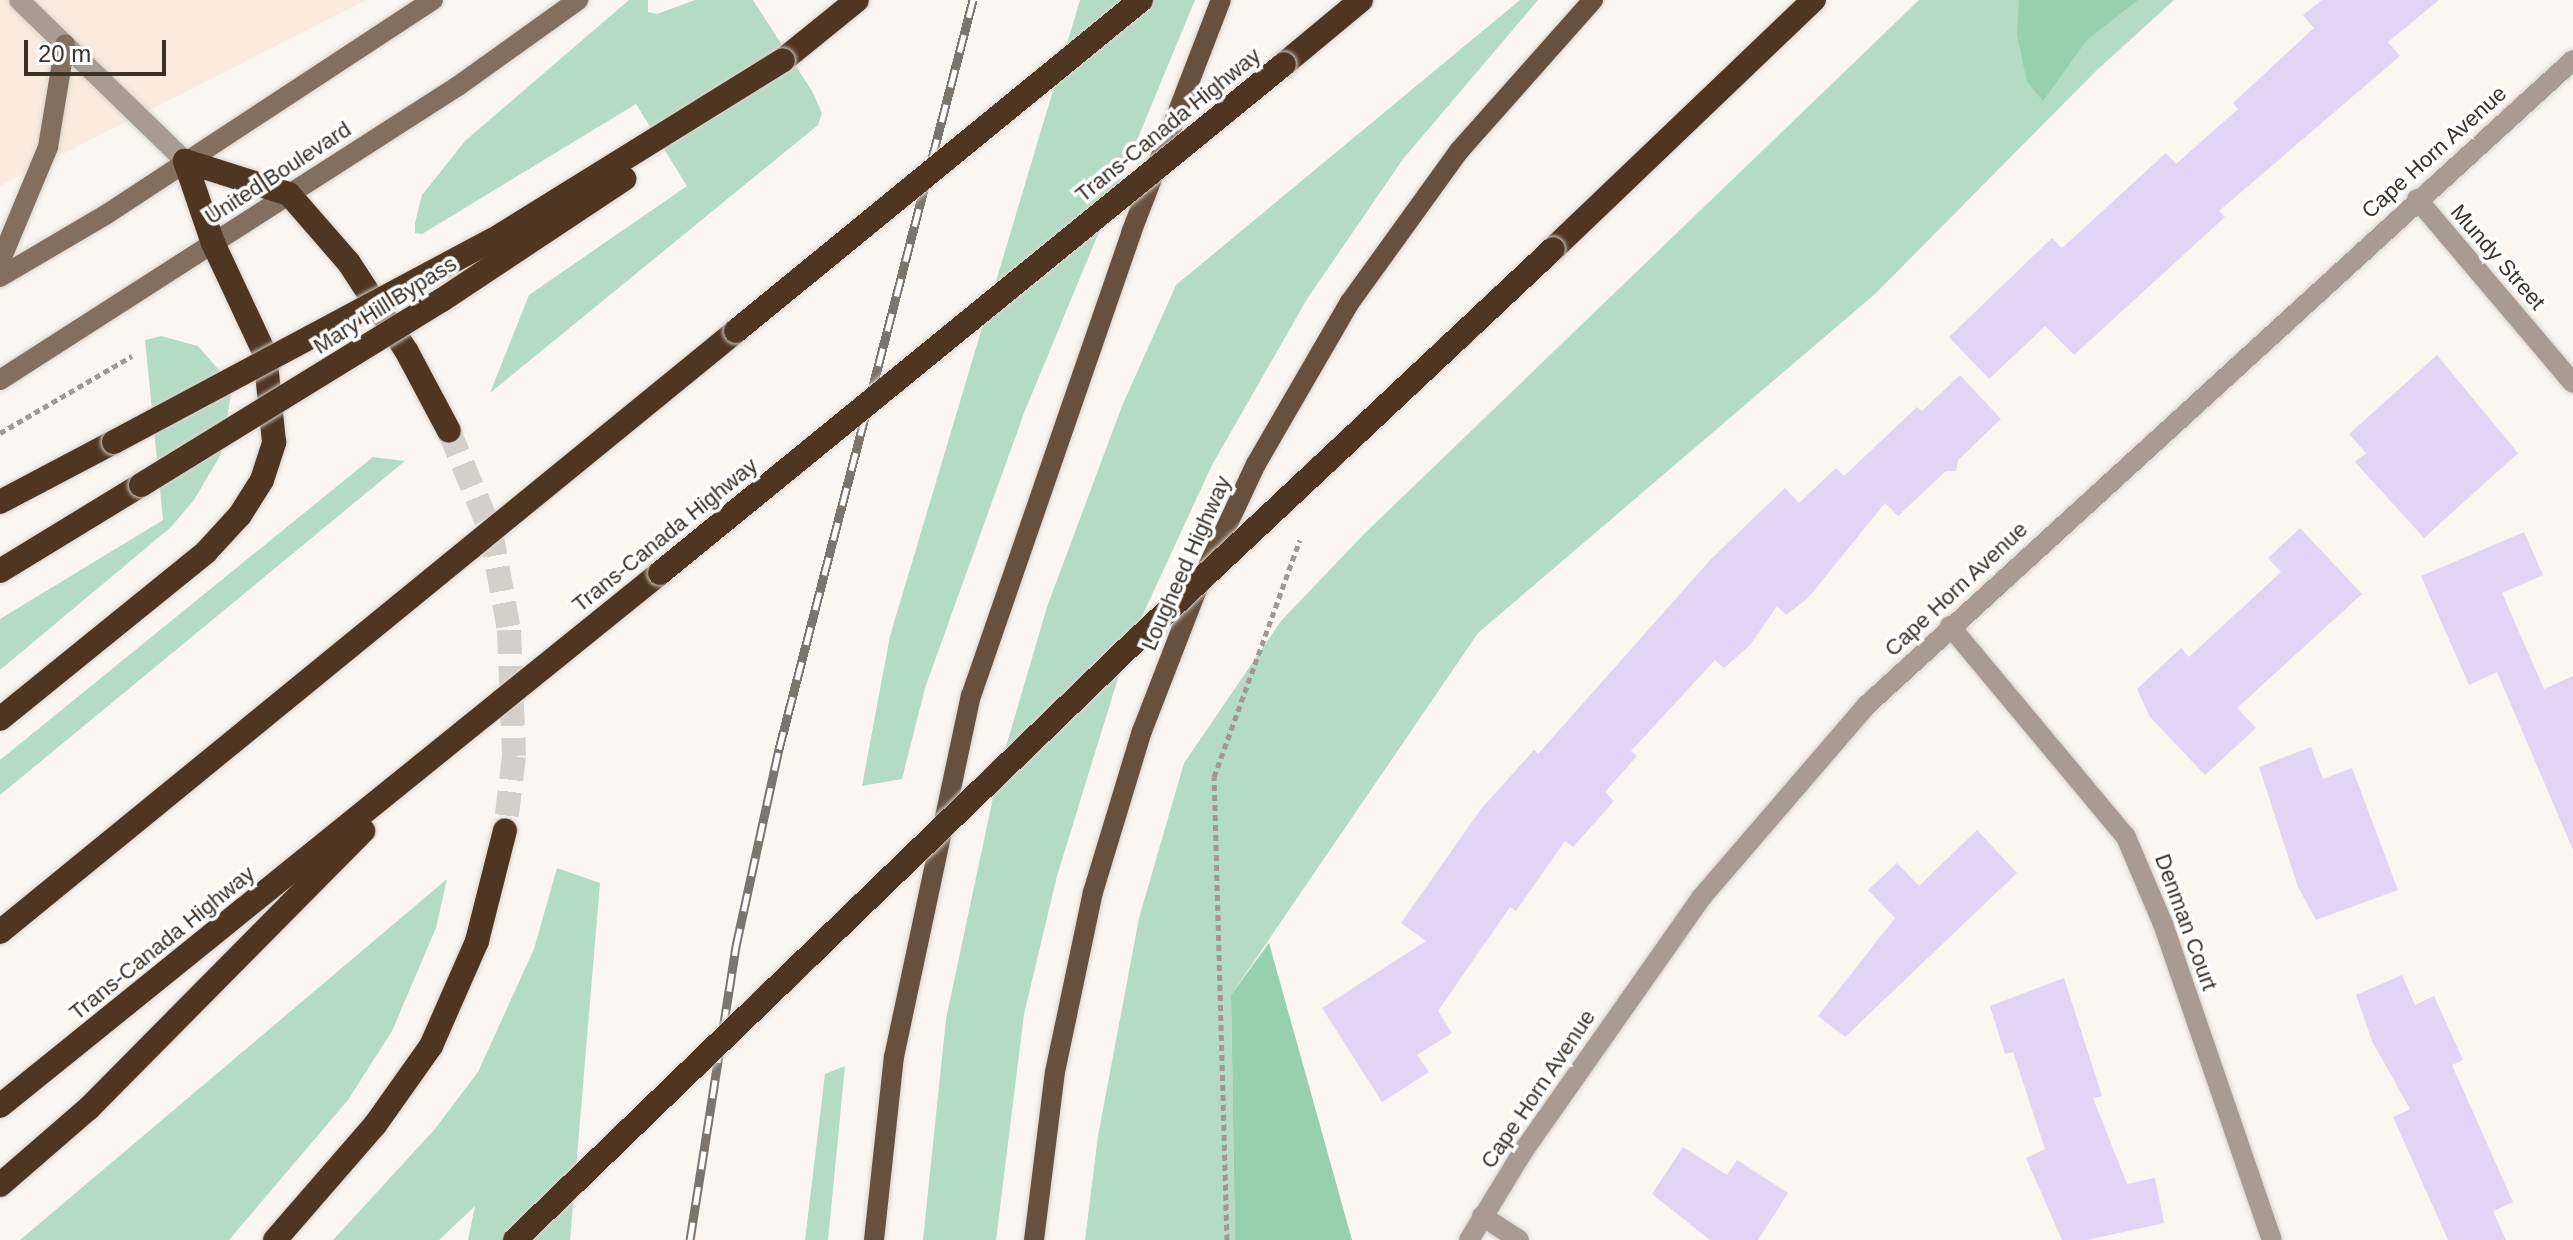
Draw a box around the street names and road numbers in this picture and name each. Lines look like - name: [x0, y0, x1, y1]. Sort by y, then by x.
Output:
- street label: Trans-Canada Highway: [1070, 42, 1266, 208]
- street label: Cape Horn Avenue: [2356, 80, 2512, 224]
- street label: United Boulevard: [200, 116, 356, 230]
- street label: Mundy Street: [2445, 199, 2551, 315]
- street label: Mary Hill Bypass: [309, 250, 461, 360]
- street label: Trans-Canada Highway: [567, 452, 763, 618]
- street label: Lougheed Highway: [1136, 472, 1236, 654]
- street label: Cape Horn Avenue: [1879, 516, 2033, 662]
- street label: Denman Court: [2149, 850, 2223, 994]
- street label: Trans-Canada Highway: [64, 860, 260, 1026]
- street label: Cape Horn Avenue: [1475, 1004, 1601, 1174]

